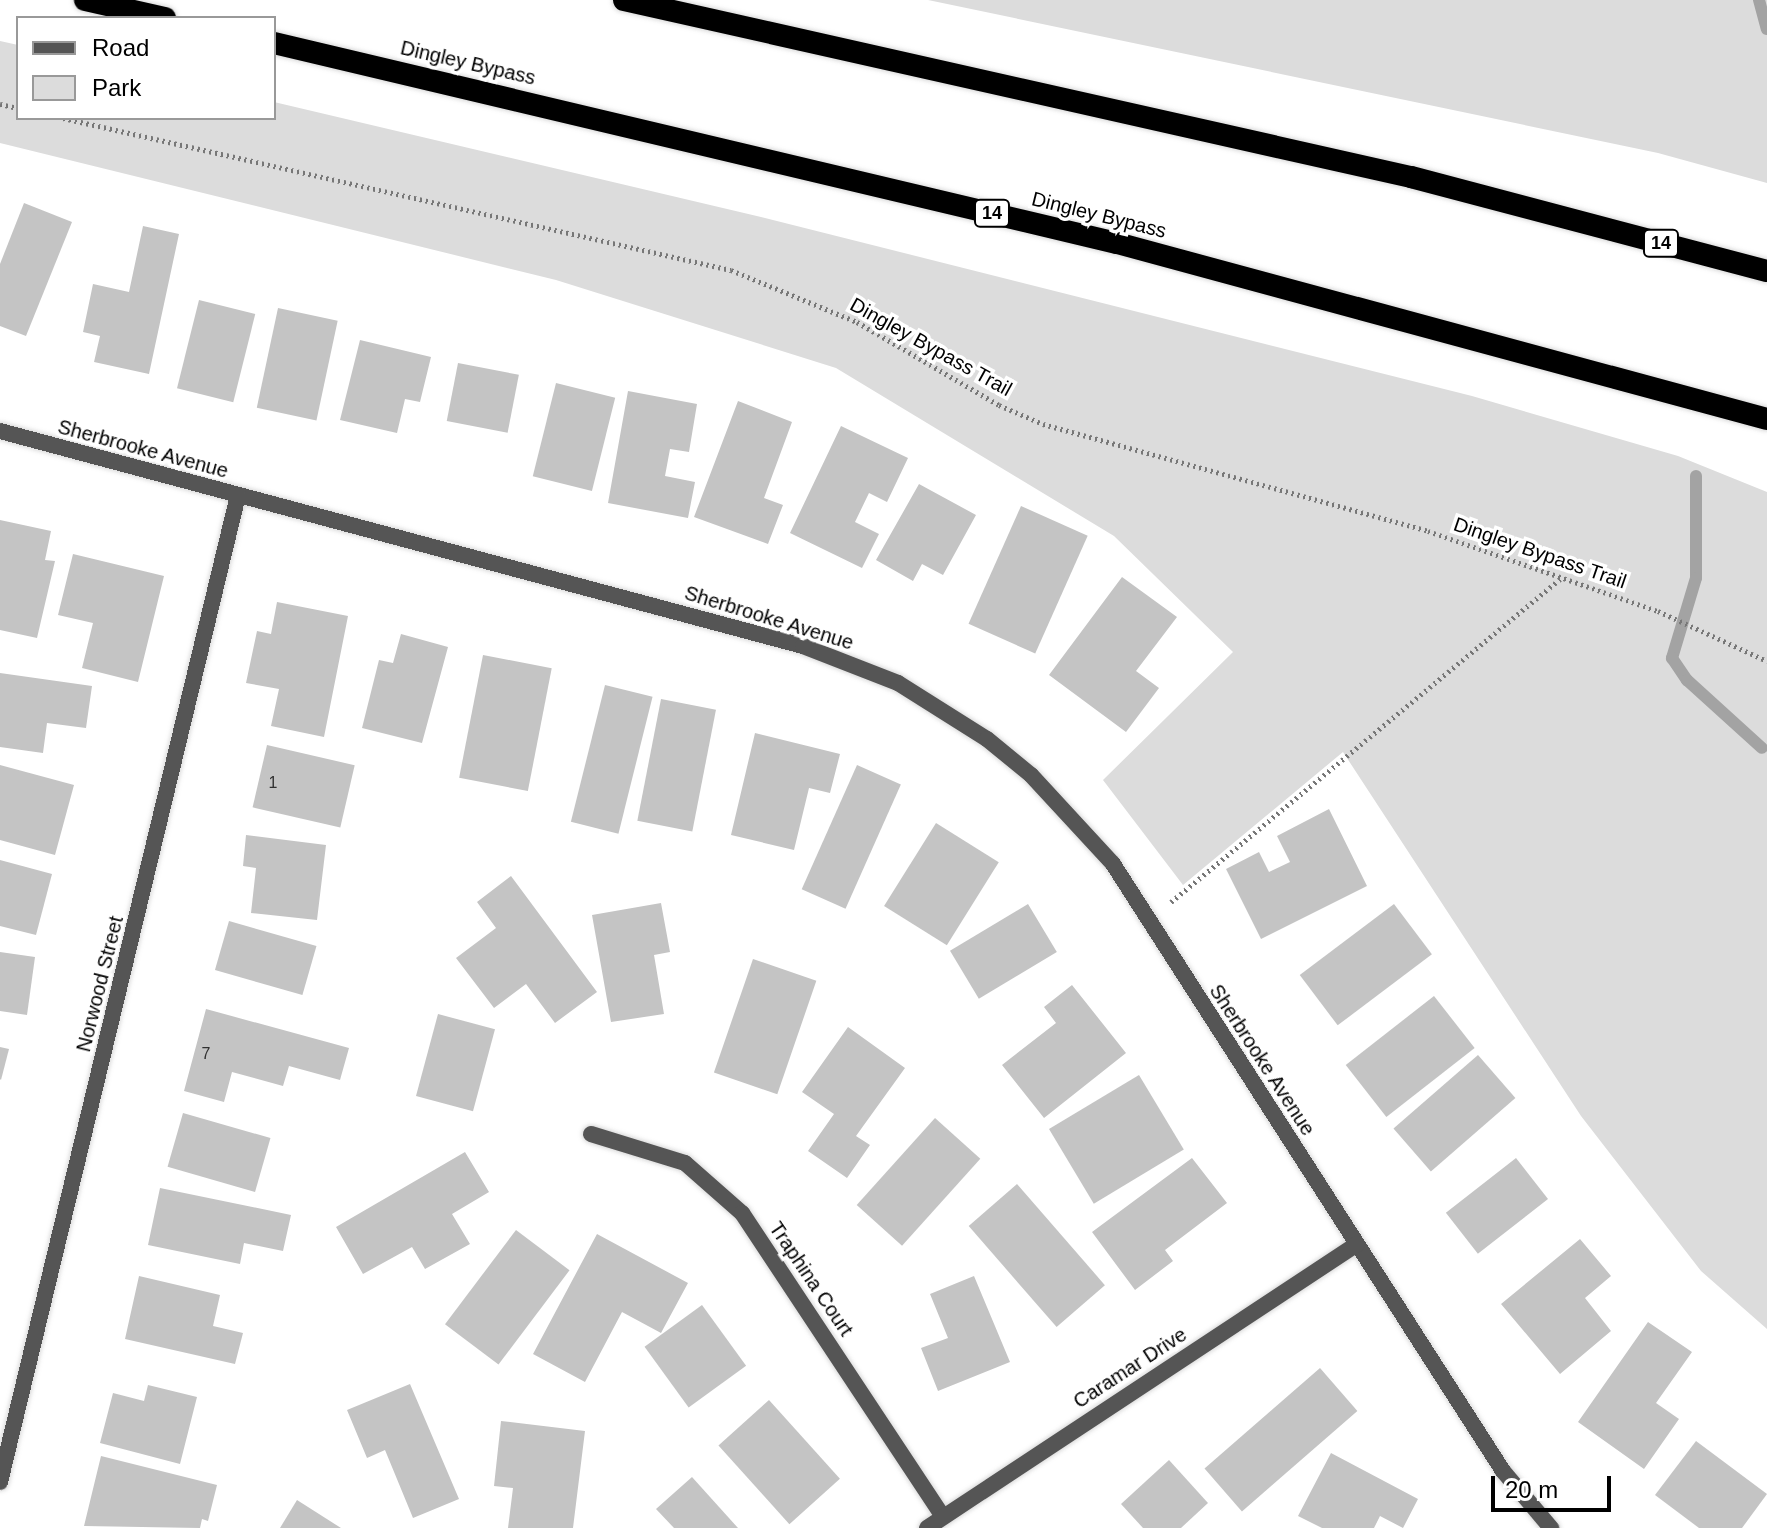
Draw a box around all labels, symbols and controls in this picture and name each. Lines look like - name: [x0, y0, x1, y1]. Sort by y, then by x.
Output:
- legend: [16, 16, 276, 120]
- text: Road: [92, 34, 149, 61]
- street label: Dingley Bypass: [398, 36, 538, 90]
- text: Park: [92, 74, 141, 101]
- street label: Dingley Bypass: [1029, 187, 1169, 243]
- road number: 14: [972, 199, 1012, 227]
- road number: 14: [1641, 229, 1681, 257]
- street label: Dingley Bypass Trail: [846, 292, 1016, 402]
- street label: Sherbrooke Avenue: [55, 415, 231, 483]
- street label: Dingley Bypass Trail: [1450, 512, 1630, 594]
- street label: Sherbrooke Avenue: [681, 581, 857, 655]
- house number: 1: [269, 773, 277, 793]
- street label: Norwood Street: [72, 914, 128, 1054]
- street label: Sherbrooke Avenue: [1204, 979, 1320, 1141]
- house number: 7: [202, 1044, 210, 1064]
- street label: Traphina Court: [764, 1217, 858, 1341]
- street label: Caramar Drive: [1069, 1323, 1191, 1413]
- scale bar: [1495, 1460, 1615, 1510]
- text: 20 m: [1505, 1476, 1558, 1503]

